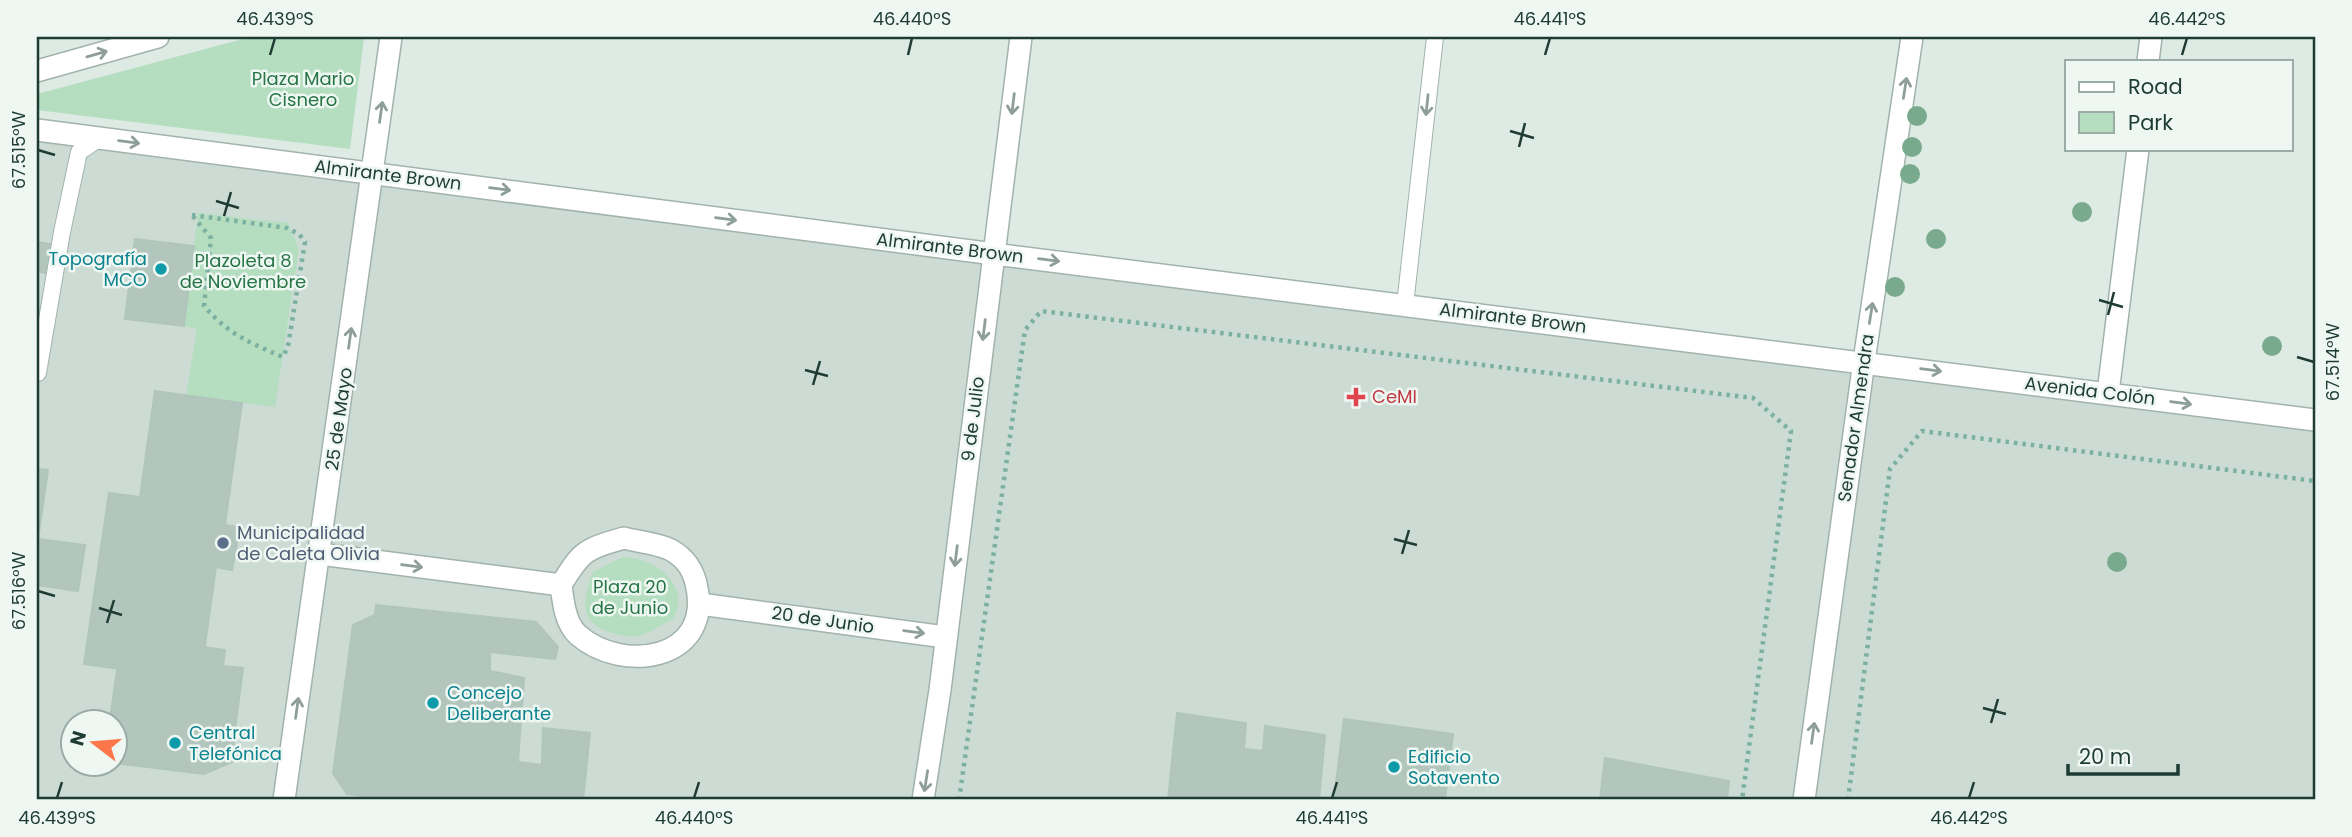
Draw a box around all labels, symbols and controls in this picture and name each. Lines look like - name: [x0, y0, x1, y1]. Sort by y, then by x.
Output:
- text: 46.439°S: [236, 6, 314, 31]
- text: 46.440°S: [873, 6, 951, 31]
- text: 46.441°S: [1514, 6, 1586, 31]
- text: 46.442°S: [2148, 6, 2226, 31]
- one-way arrow: [86, 46, 108, 59]
- legend: [2065, 60, 2292, 150]
- park label: Plaza Mario Cisnero: [252, 66, 354, 112]
- text: Road: [2128, 72, 2183, 101]
- one-way arrow: [1898, 77, 1911, 100]
- one-way arrow: [1006, 93, 1019, 115]
- one-way arrow: [1421, 93, 1434, 115]
- one-way arrow: [375, 101, 388, 124]
- text: Park: [2128, 108, 2173, 137]
- text: 67.515°W: [6, 110, 31, 189]
- one-way arrow: [117, 135, 140, 148]
- street label: Almirante Brown: [313, 153, 463, 196]
- one-way arrow: [488, 183, 511, 196]
- one-way arrow: [714, 212, 737, 225]
- street label: Almirante Brown: [875, 226, 1025, 269]
- place label: Topografía MCO: [48, 246, 147, 292]
- park label: Plazoleta 8 de Noviembre: [180, 248, 306, 294]
- one-way arrow: [1037, 254, 1059, 267]
- marker: Topografía MCO: [153, 261, 169, 277]
- street label: Almirante Brown: [1438, 296, 1588, 339]
- one-way arrow: [1865, 302, 1878, 325]
- one-way arrow: [978, 318, 991, 341]
- text: 67.514°W: [2320, 322, 2345, 401]
- one-way arrow: [344, 327, 357, 349]
- street label: Senador Almendra: [1831, 332, 1880, 504]
- one-way arrow: [1920, 364, 1942, 377]
- street label: 25 de Mayo: [319, 366, 358, 472]
- street label: Avenida Colón: [2023, 370, 2157, 411]
- street label: 9 de Julio: [955, 375, 990, 463]
- place label: CeMI: [1372, 384, 1417, 409]
- marker: CeMI: [1346, 387, 1366, 407]
- one-way arrow: [2170, 396, 2192, 409]
- place label: Municipalidad de Caleta Olivia: [237, 520, 380, 566]
- marker: Municipalidad de Caleta Olivia: [215, 535, 231, 551]
- one-way arrow: [949, 544, 962, 567]
- text: 67.516°W: [6, 551, 31, 630]
- one-way arrow: [400, 559, 422, 572]
- park label: Plaza 20 de Junio: [592, 574, 668, 620]
- street label: 20 de Junio: [770, 600, 876, 639]
- one-way arrow: [902, 626, 925, 639]
- place label: Concejo Deliberante: [447, 680, 551, 726]
- marker: Concejo Deliberante: [425, 695, 441, 711]
- one-way arrow: [291, 698, 304, 720]
- north arrow: [60, 708, 130, 778]
- place label: Central Telefónica: [189, 720, 282, 766]
- one-way arrow: [1807, 722, 1820, 744]
- text: N: [63, 728, 93, 749]
- scale bar: [2068, 732, 2179, 776]
- marker: Central Telefónica: [167, 735, 183, 751]
- text: 20 m: [2079, 742, 2132, 771]
- place label: Edificio Sotavento: [1408, 744, 1500, 790]
- marker: Edificio Sotavento: [1386, 759, 1402, 775]
- one-way arrow: [919, 769, 932, 792]
- text: 46.439°S: [18, 805, 96, 830]
- text: 46.440°S: [655, 805, 733, 830]
- text: 46.441°S: [1296, 805, 1368, 830]
- text: 46.442°S: [1930, 805, 2008, 830]

